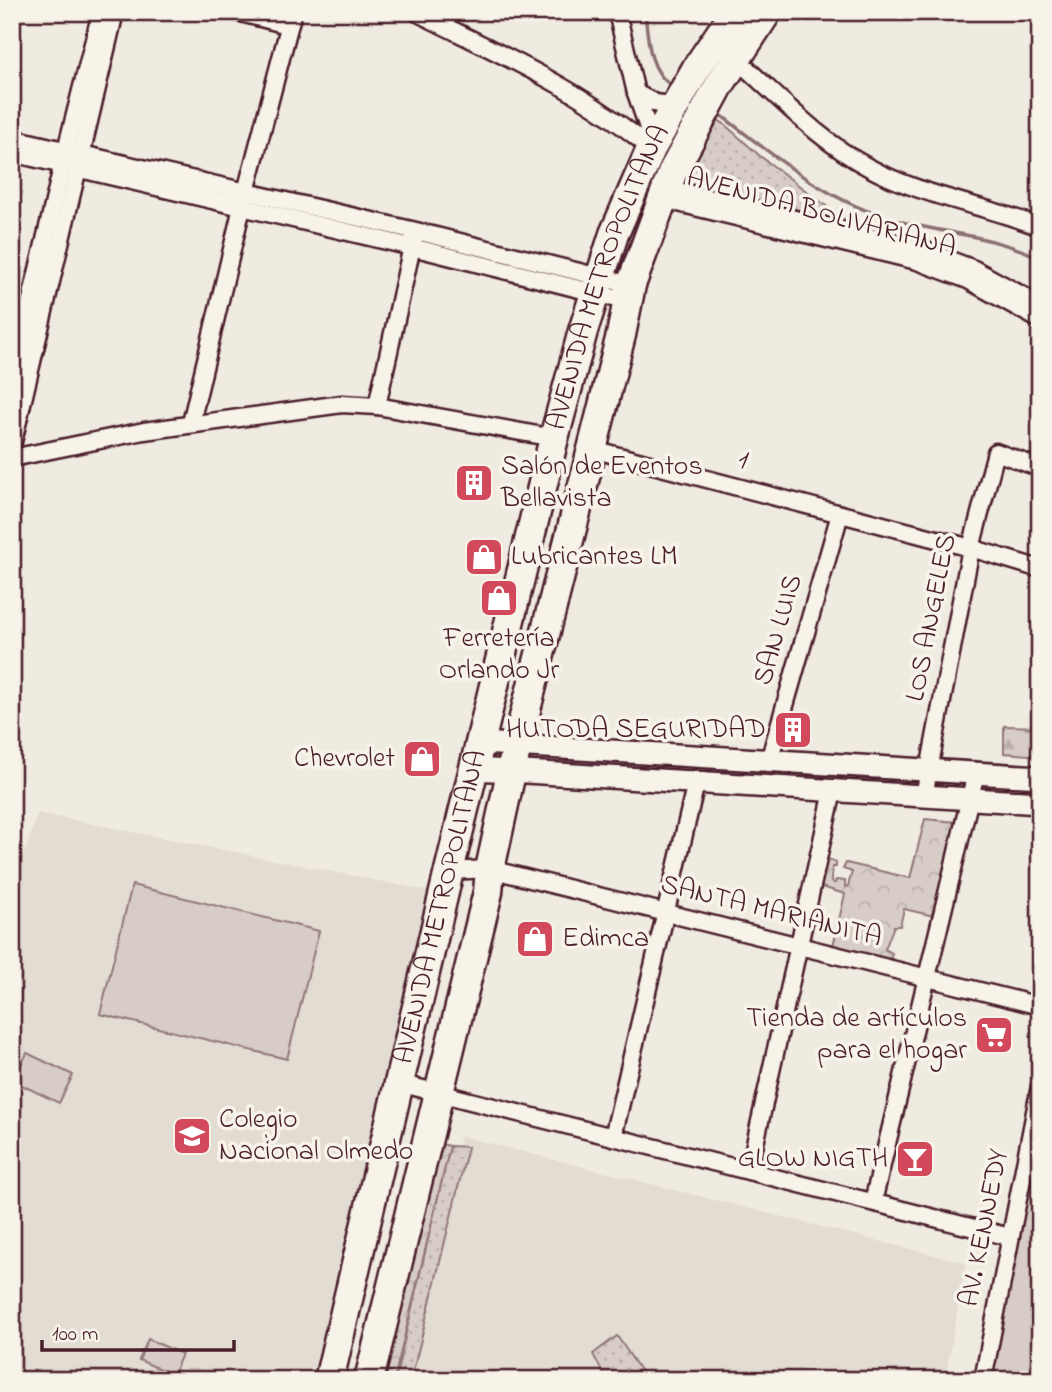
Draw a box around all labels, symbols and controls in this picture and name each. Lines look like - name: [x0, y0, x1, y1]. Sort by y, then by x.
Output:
- street label: AVENIDA METROPOLITANA: [537, 117, 681, 435]
- street label: AVENIDA BOLIVARIANA: [682, 158, 960, 270]
- street label: 1: [733, 440, 753, 482]
- place label: Salón de Eventos Bellavista: [500, 447, 703, 520]
- building icon: Salón de Eventos Bellavista: [453, 462, 495, 504]
- street label: LOS ANGELES: [896, 531, 968, 705]
- shop icon: Lubricantes LM: [463, 536, 505, 578]
- place label: Lubricantes LM: [511, 537, 678, 578]
- street label: SAN LUIS: [744, 570, 814, 690]
- shop icon: Ferretería Orlando Jr: [478, 577, 520, 619]
- place label: Ferretería Orlando Jr: [439, 619, 559, 692]
- building icon: HUTODA SEGURIDAD: [772, 709, 814, 751]
- place label: HUTODA SEGURIDAD: [506, 710, 766, 751]
- shop icon: Chevrolet: [401, 738, 443, 780]
- place label: Chevrolet: [294, 739, 395, 780]
- street label: AVENIDA METROPOLITANA: [384, 746, 498, 1068]
- street label: SANTA MARIANITA: [656, 865, 886, 959]
- shop icon: Edimca: [514, 918, 556, 960]
- place label: Edimca: [562, 919, 649, 960]
- place label: Tienda de artículos para el hogar: [746, 999, 967, 1072]
- supermarket icon: Tienda de artículos para el hogar: [973, 1014, 1015, 1056]
- place label: Colegio Nacional Olmedo: [219, 1100, 413, 1173]
- school or university icon: Colegio Nacional Olmedo: [171, 1115, 213, 1157]
- bar icon: GLOW NIGTH: [894, 1138, 936, 1180]
- place label: GLOW NIGTH: [738, 1139, 888, 1180]
- street label: AV. KENNEDY: [950, 1145, 1020, 1310]
- scale bar: [42, 1308, 234, 1352]
- text: 100 m: [52, 1320, 98, 1350]

